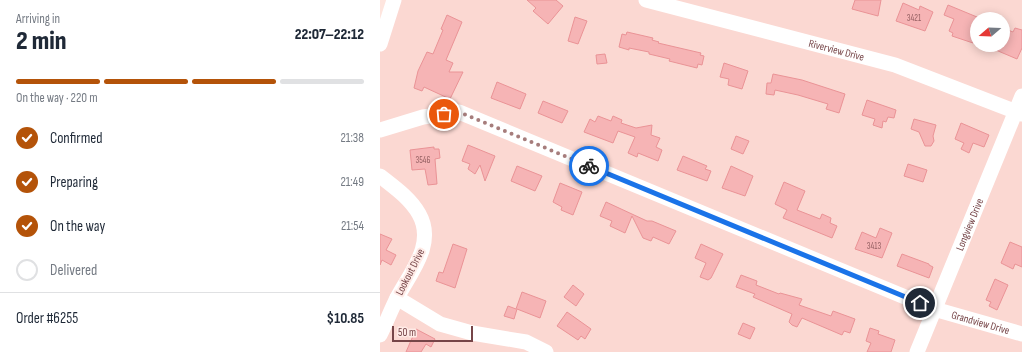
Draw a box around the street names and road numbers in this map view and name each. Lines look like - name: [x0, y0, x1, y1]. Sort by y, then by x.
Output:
- street label: Riverview Drive: [807, 36, 866, 63]
- street label: Longview Drive: [953, 196, 986, 252]
- street label: Lookout Drive: [393, 247, 427, 297]
- street label: Grandview Drive: [950, 308, 1011, 337]

